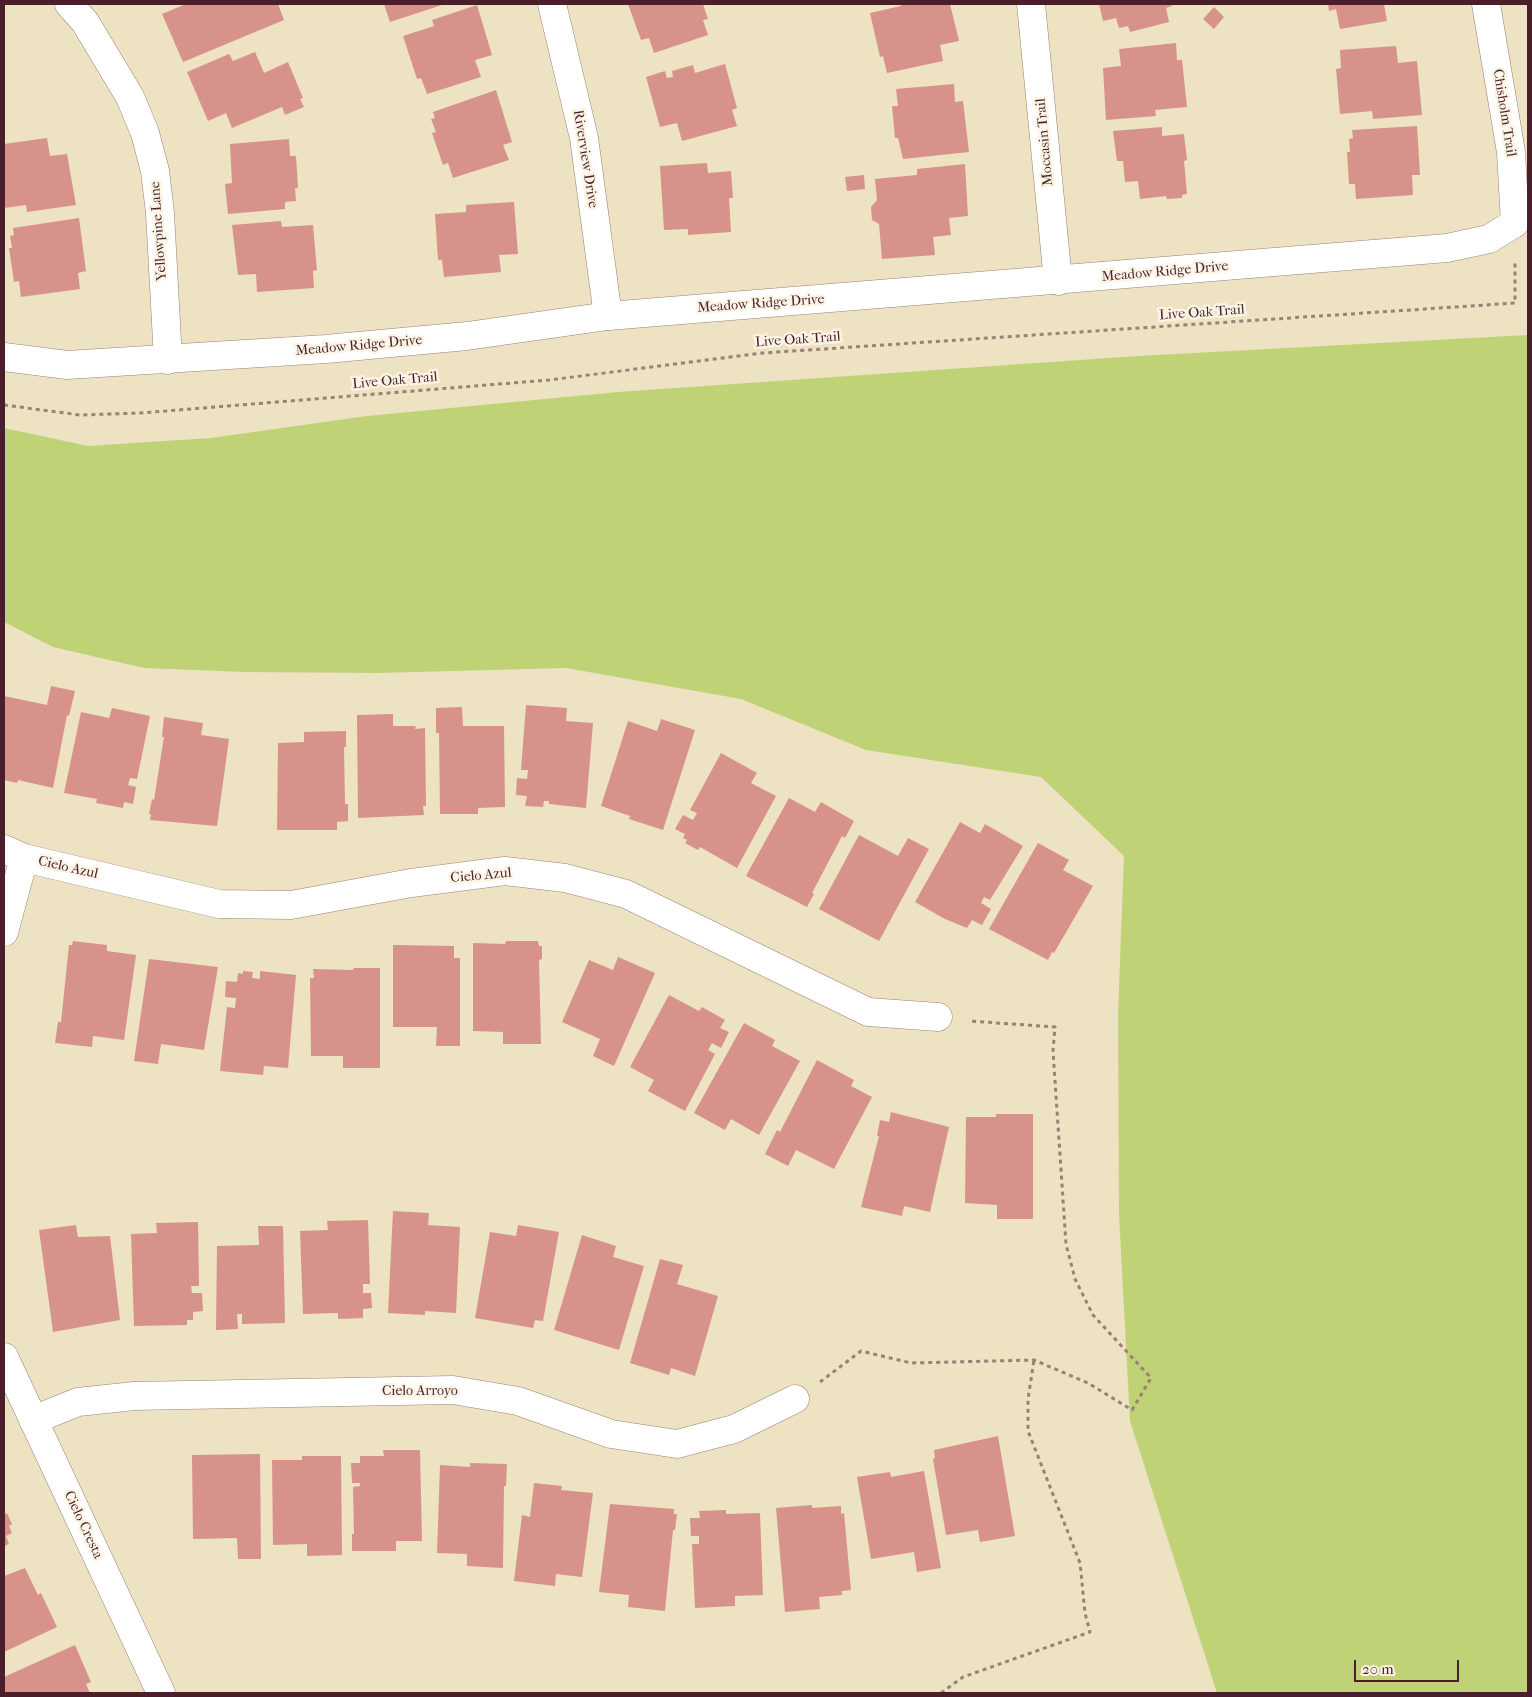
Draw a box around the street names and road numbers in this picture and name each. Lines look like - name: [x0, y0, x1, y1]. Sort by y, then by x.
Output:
- street label: Chisholm Trail: [1489, 68, 1519, 158]
- street label: Moccasin Trail: [1033, 97, 1057, 187]
- street label: Riverview Drive: [569, 109, 601, 209]
- street label: Yellowpine Lane: [147, 181, 171, 281]
- street label: Meadow Ridge Drive: [1101, 258, 1229, 286]
- street label: Meadow Ridge Drive: [697, 291, 825, 317]
- street label: Live Oak Trail: [1159, 302, 1245, 324]
- street label: Live Oak Trail: [755, 329, 841, 351]
- street label: Meadow Ridge Drive: [295, 332, 423, 360]
- street label: Live Oak Trail: [352, 369, 438, 393]
- street label: Cielo Azul: [36, 853, 100, 883]
- street label: Cielo Azul: [450, 865, 512, 887]
- street label: Cielo Arroyo: [382, 1384, 458, 1400]
- street label: Cielo Cresta: [60, 1488, 106, 1562]

